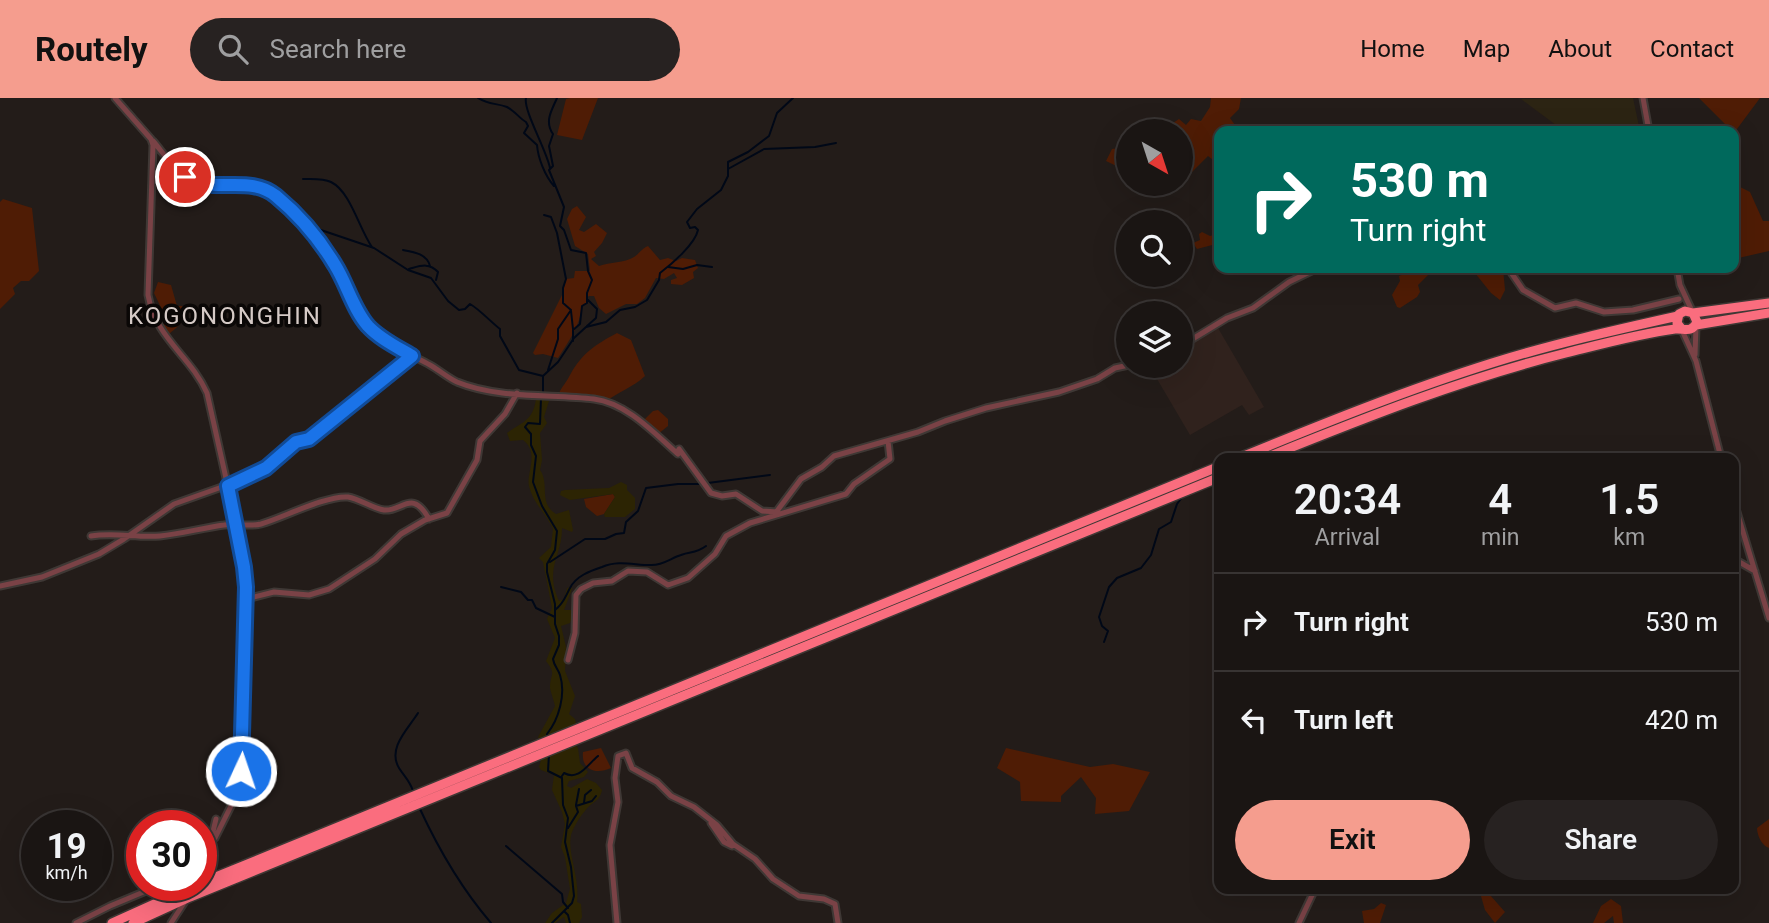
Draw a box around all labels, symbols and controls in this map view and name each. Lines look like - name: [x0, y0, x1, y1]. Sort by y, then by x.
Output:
- search box: [190, 18, 680, 81]
- text: Routely: [35, 30, 148, 69]
- icon: search: [214, 30, 252, 68]
- text: Search here: [270, 34, 406, 64]
- text: Home: [1360, 35, 1425, 63]
- text: Map: [1463, 35, 1510, 63]
- text: About: [1548, 35, 1612, 63]
- text: Contact: [1650, 35, 1734, 63]
- north arrow: [1116, 119, 1194, 196]
- map controls: [1116, 119, 1193, 378]
- pin: [155, 147, 215, 207]
- text: 530 m: [1350, 152, 1489, 209]
- icon: right: [1235, 154, 1326, 245]
- icon: arrive: [166, 158, 204, 196]
- button: search: [1116, 210, 1193, 287]
- text: Turn right: [1350, 211, 1486, 249]
- button: layers: [1116, 301, 1193, 378]
- district label: KOGONONGHIN: [128, 302, 322, 330]
- text: 20:34: [1294, 475, 1401, 524]
- text: 4: [1488, 475, 1512, 524]
- text: 1.5: [1599, 475, 1659, 524]
- text: Arrival: [1315, 524, 1380, 551]
- text: min: [1481, 524, 1519, 551]
- text: km: [1613, 524, 1645, 551]
- icon: right: [1235, 603, 1273, 641]
- text: Turn right: [1294, 607, 1409, 637]
- text: 530 m: [1645, 607, 1718, 637]
- icon: left: [1235, 701, 1273, 739]
- text: Turn left: [1294, 705, 1393, 735]
- text: 420 m: [1645, 705, 1718, 735]
- position arrow: [204, 734, 278, 808]
- button: Exit: [1235, 800, 1470, 880]
- button: Share: [1484, 800, 1718, 880]
- speed limit sign: 30: [126, 810, 217, 901]
- text: 19: [46, 826, 87, 867]
- text: km/h: [45, 862, 88, 883]

